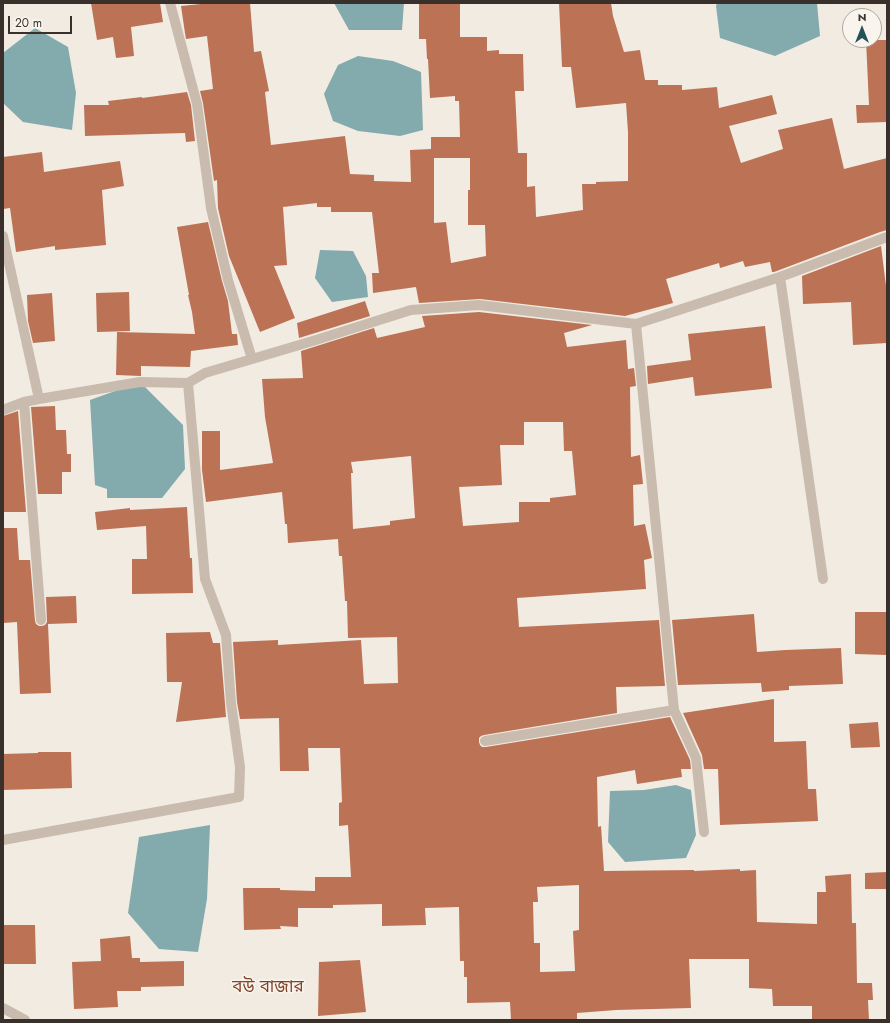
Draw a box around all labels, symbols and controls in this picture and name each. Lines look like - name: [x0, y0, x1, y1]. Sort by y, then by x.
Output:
- scale bar: [10, 8, 74, 34]
- north arrow: [842, 8, 882, 48]
- text: N: [858, 9, 866, 25]
- text: 20 m: [15, 14, 42, 32]
- district label: বউ বাজার: [232, 978, 304, 998]

